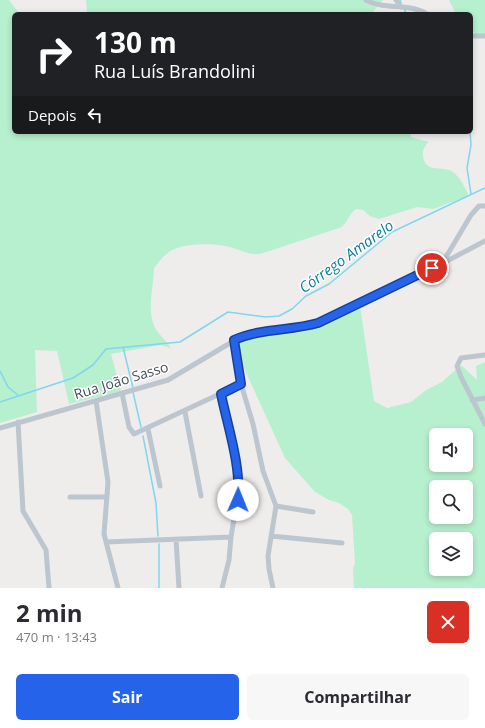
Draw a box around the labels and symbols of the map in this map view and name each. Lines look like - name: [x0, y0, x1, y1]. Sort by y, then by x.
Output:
- water label: Córrego Amarelo: [295, 215, 397, 297]
- pin: [415, 251, 449, 285]
- street label: Rua João Sasso: [71, 357, 171, 403]
- position arrow: [217, 479, 259, 521]

